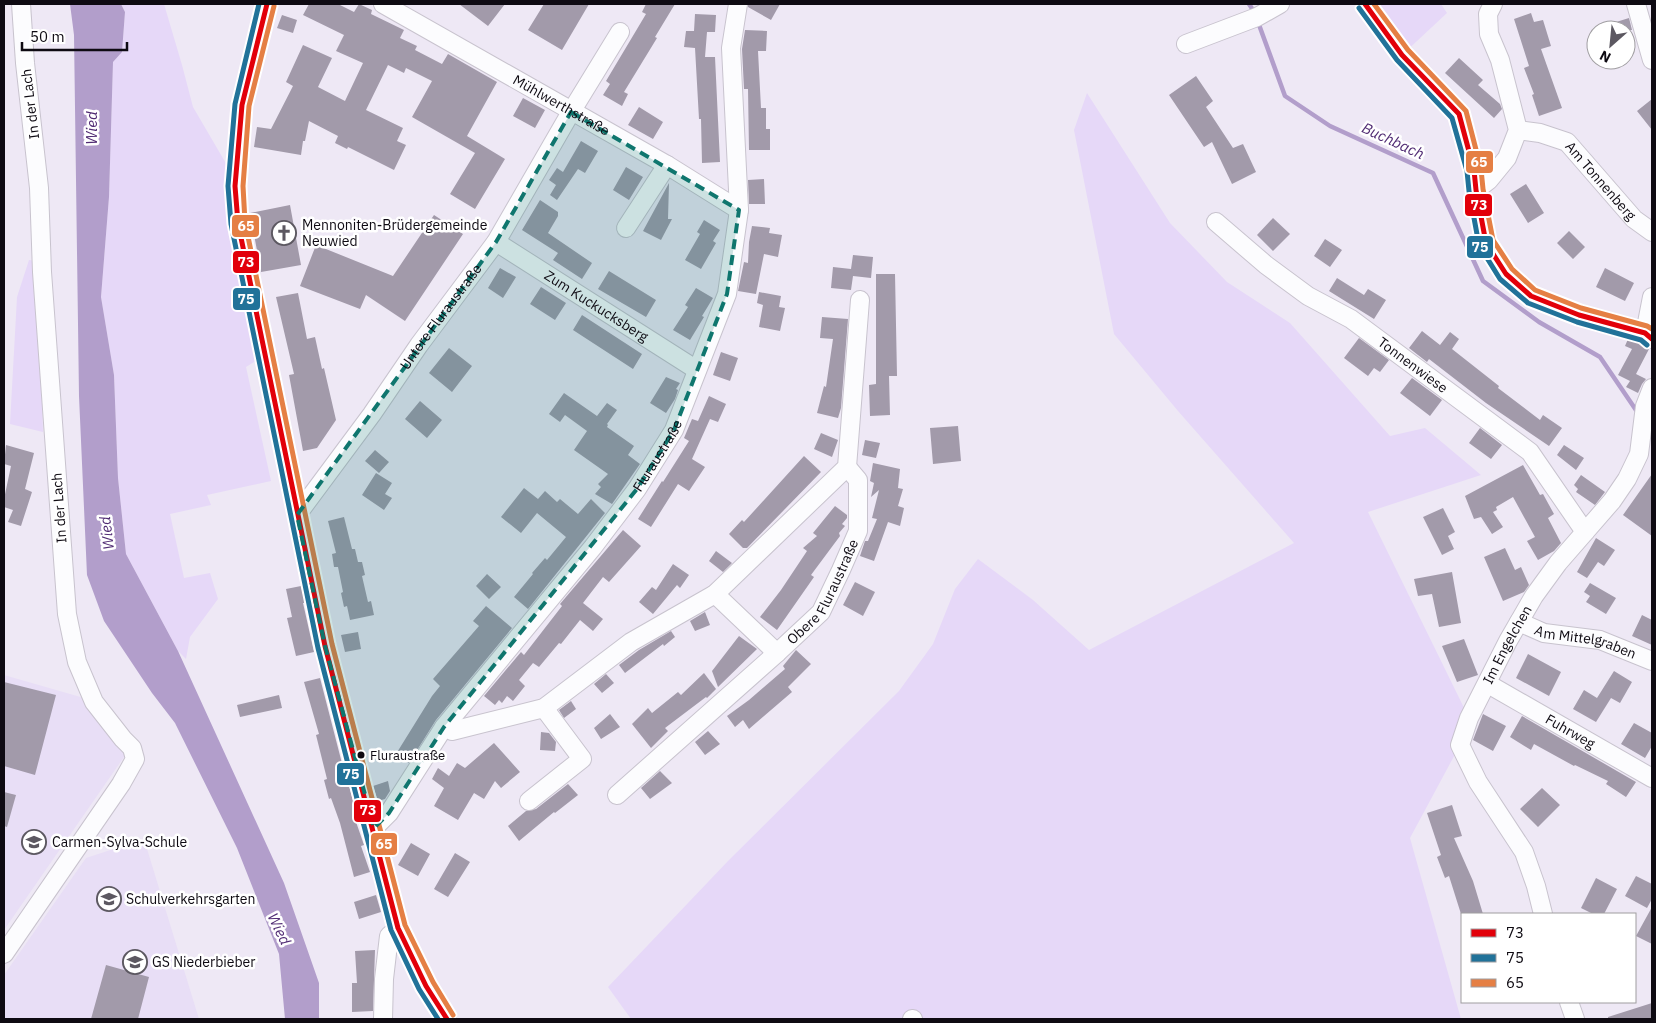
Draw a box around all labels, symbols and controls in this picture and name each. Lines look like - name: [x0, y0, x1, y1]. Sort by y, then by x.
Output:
- scale bar: [22, 20, 128, 52]
- north arrow: [1586, 20, 1636, 70]
- text: 50 m: [30, 27, 65, 46]
- text: N: [1596, 46, 1614, 67]
- street label: In der Lach: [17, 68, 43, 140]
- street label: Mühlwerthstraße: [510, 71, 613, 140]
- water label: Wied: [82, 111, 101, 145]
- water label: Buchbach: [1359, 118, 1427, 163]
- street label: Am Tonnenberg: [1561, 137, 1640, 224]
- line badge: 65: [1465, 150, 1494, 174]
- text: 65: [1471, 153, 1487, 171]
- line badge: 73: [1464, 193, 1493, 217]
- text: 73: [1471, 196, 1487, 214]
- line badge: 65: [231, 214, 260, 238]
- place label: Mennoniten-Brüdergemeinde Neuwied: [302, 216, 488, 250]
- text: 65: [238, 217, 254, 235]
- church icon: Mennoniten-Brüdergemeinde Neuwied: [271, 220, 297, 246]
- line badge: 75: [1466, 235, 1494, 259]
- text: 75: [1472, 238, 1488, 256]
- line badge: 73: [232, 250, 260, 274]
- text: 73: [238, 253, 254, 271]
- street label: Untere Fluraustraße: [396, 260, 486, 373]
- street label: Zum Kuckucksberg: [541, 266, 652, 346]
- line badge: 75: [232, 287, 261, 311]
- text: 75: [238, 290, 254, 308]
- street label: Tonnenwiese: [1374, 333, 1452, 397]
- street label: Fluraustraße: [629, 417, 686, 495]
- street label: In der Lach: [48, 472, 70, 544]
- water label: Wied: [95, 515, 118, 551]
- street label: Obere Fluraustraße: [783, 536, 862, 648]
- street label: Im Engelchen: [1479, 602, 1536, 687]
- street label: Am Mittelgraben: [1532, 621, 1639, 663]
- street label: Fuhrweg: [1542, 710, 1599, 753]
- place label: Fluraustraße: [370, 747, 445, 764]
- marker: Fluraustraße: [356, 750, 366, 760]
- line badge: 75: [336, 762, 365, 786]
- text: 75: [343, 765, 359, 783]
- line badge: 73: [353, 799, 382, 823]
- text: 73: [360, 801, 376, 819]
- school or university icon: Carmen-Sylva-Schule: [21, 829, 47, 855]
- line badge: 65: [370, 832, 398, 856]
- place label: Carmen-Sylva-Schule: [52, 833, 188, 851]
- text: 65: [376, 835, 392, 853]
- school or university icon: Schulverkehrsgarten: [96, 886, 122, 912]
- place label: Schulverkehrsgarten: [126, 890, 255, 908]
- water label: Wied: [264, 910, 295, 948]
- legend: [1461, 913, 1636, 1003]
- text: 73: [1506, 923, 1524, 942]
- text: 75: [1506, 948, 1524, 967]
- school or university icon: GS Niederbieber: [122, 949, 148, 975]
- place label: GS Niederbieber: [152, 953, 255, 971]
- text: 65: [1506, 973, 1524, 992]

